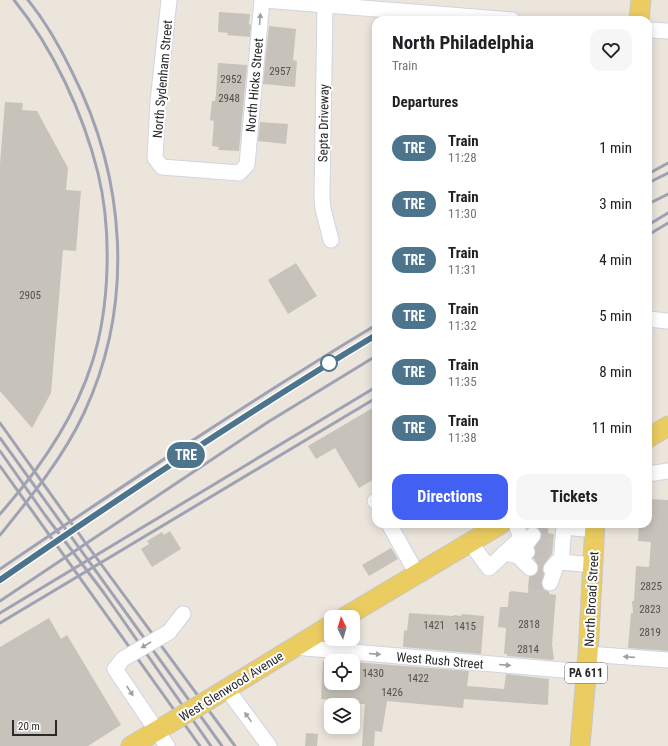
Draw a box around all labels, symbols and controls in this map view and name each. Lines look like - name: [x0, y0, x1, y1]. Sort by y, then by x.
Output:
- one-way arrow: [257, 13, 263, 25]
- street label: North Sydenham Street: [150, 19, 175, 139]
- button: heart: [590, 29, 632, 71]
- text: North Philadelphia: [392, 31, 534, 54]
- street label: North Hicks Street: [243, 37, 266, 133]
- text: Train: [392, 58, 418, 73]
- house number: 2957: [269, 65, 291, 78]
- house number: 2952: [220, 73, 242, 86]
- street label: Septa Driveway: [315, 83, 332, 162]
- house number: 2948: [218, 92, 240, 105]
- text: Departures: [392, 93, 458, 111]
- text: Train: [448, 132, 479, 150]
- text: 1 min: [599, 139, 632, 157]
- text: TRE: [403, 140, 425, 156]
- text: 11:28: [448, 150, 477, 165]
- text: Train: [448, 188, 479, 206]
- text: 3 min: [599, 195, 632, 213]
- text: TRE: [403, 196, 425, 212]
- text: 11:30: [448, 206, 477, 221]
- text: Train: [448, 244, 479, 262]
- text: 4 min: [599, 251, 632, 269]
- text: TRE: [403, 252, 425, 268]
- text: 11:31: [448, 262, 477, 277]
- house number: 2905: [19, 289, 41, 302]
- text: Train: [448, 300, 479, 318]
- text: 5 min: [599, 307, 632, 325]
- text: TRE: [403, 308, 425, 324]
- text: 11:32: [448, 318, 477, 333]
- unlabelled marker: [320, 354, 338, 372]
- text: Train: [448, 356, 479, 374]
- text: 8 min: [599, 363, 632, 381]
- text: TRE: [403, 364, 425, 380]
- text: 11:35: [448, 374, 477, 389]
- text: Train: [448, 412, 479, 430]
- text: 11 min: [592, 419, 632, 437]
- text: TRE: [403, 420, 425, 436]
- text: 11:38: [448, 430, 477, 445]
- line badge: TRE: [163, 442, 209, 468]
- text: TRE: [175, 447, 197, 463]
- button: Directions: [392, 474, 508, 520]
- button: Tickets: [516, 474, 632, 520]
- street label: North Broad Street: [582, 551, 601, 647]
- house number: 2825: [640, 580, 662, 593]
- house number: 2823: [639, 603, 661, 616]
- north arrow: [324, 610, 360, 646]
- map controls: [324, 610, 360, 734]
- house number: 2818: [518, 618, 540, 631]
- house number: 1421: [423, 619, 445, 632]
- house number: 1415: [454, 620, 476, 633]
- house number: 2819: [639, 626, 661, 639]
- one-way arrow: [140, 642, 152, 649]
- house number: 2814: [517, 643, 539, 656]
- street label: West Glenwood Avenue: [176, 648, 286, 725]
- street label: West Rush Street: [396, 649, 484, 672]
- one-way arrow: [369, 651, 381, 657]
- button: locate: [324, 654, 360, 690]
- one-way arrow: [623, 654, 635, 661]
- one-way arrow: [499, 662, 511, 668]
- road number: PA 611: [565, 663, 607, 683]
- house number: 1430: [362, 667, 384, 680]
- house number: 1422: [407, 672, 429, 685]
- one-way arrow: [126, 686, 134, 696]
- house number: 1426: [381, 686, 403, 699]
- button: layers: [324, 698, 360, 734]
- one-way arrow: [244, 712, 252, 723]
- scale bar: [12, 718, 57, 737]
- text: 20 m: [18, 720, 40, 733]

